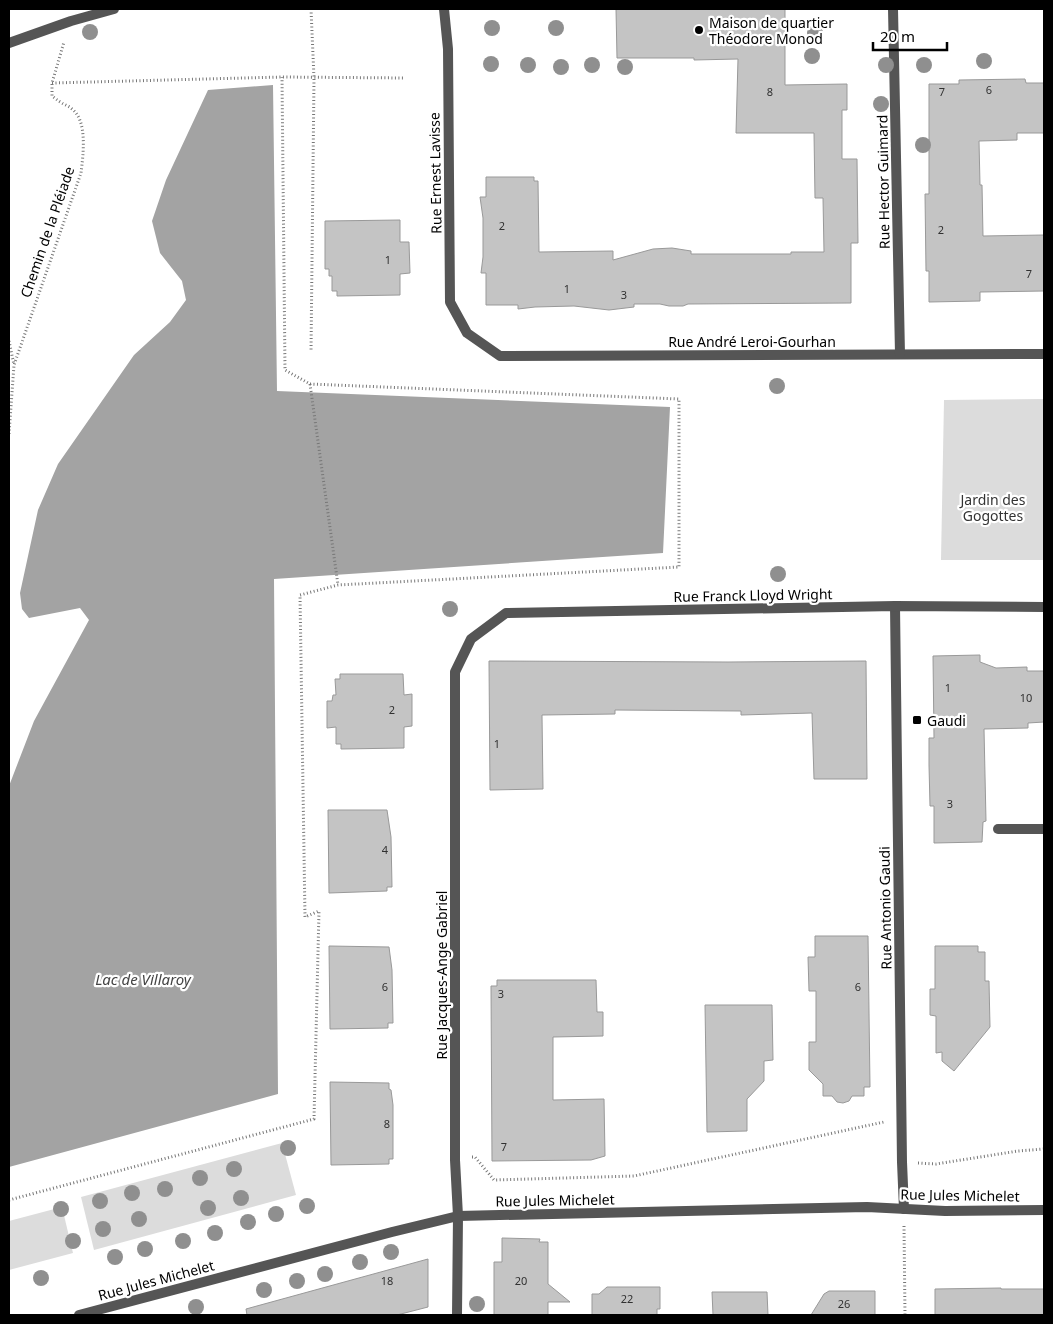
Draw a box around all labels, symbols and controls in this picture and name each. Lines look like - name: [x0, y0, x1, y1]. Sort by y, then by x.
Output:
- place label: Maison de quartier Théodore Monod: [709, 13, 834, 48]
- scale bar: [873, 20, 947, 52]
- marker: Maison de quartier Théodore Monod: [693, 24, 705, 36]
- text: 20 m: [880, 26, 915, 46]
- house number: 6: [986, 82, 992, 97]
- house number: 8: [767, 84, 773, 99]
- house number: 7: [939, 84, 945, 99]
- street label: Rue Ernest Lavisse: [424, 112, 446, 234]
- street label: Rue Hector Guimard: [872, 115, 894, 249]
- street label: Chemin de la Pléiade: [16, 164, 78, 300]
- house number: 2: [499, 218, 505, 233]
- house number: 2: [938, 222, 944, 237]
- house number: 1: [385, 252, 391, 267]
- house number: 7: [1026, 266, 1032, 281]
- house number: 1: [564, 281, 570, 296]
- house number: 3: [621, 287, 627, 302]
- street label: Rue André Leroi-Gourhan: [668, 332, 836, 351]
- park label: Jardin des Gogottes: [959, 490, 1026, 525]
- street label: Rue Franck Lloyd Wright: [673, 584, 833, 606]
- house number: 1: [945, 680, 951, 695]
- house number: 10: [1020, 690, 1032, 705]
- house number: 2: [389, 702, 395, 717]
- place label: Gaudi: [927, 711, 966, 730]
- marker: Gaudi: [911, 714, 923, 726]
- house number: 1: [494, 736, 500, 751]
- house number: 3: [947, 796, 953, 811]
- house number: 4: [382, 842, 389, 857]
- street label: Rue Antonio Gaudi: [874, 846, 896, 970]
- street label: Rue Jacques-Ange Gabriel: [432, 891, 451, 1059]
- water label: Lac de Villaroy: [95, 969, 192, 989]
- house number: 6: [382, 979, 388, 994]
- house number: 6: [855, 979, 861, 994]
- house number: 3: [498, 986, 504, 1001]
- house number: 8: [384, 1116, 390, 1131]
- house number: 7: [501, 1139, 507, 1154]
- street label: Rue Jules Michelet: [900, 1184, 1020, 1206]
- street label: Rue Jules Michelet: [495, 1189, 615, 1211]
- street label: Rue Jules Michelet: [96, 1255, 216, 1305]
- house number: 18: [381, 1273, 393, 1288]
- house number: 20: [515, 1273, 527, 1288]
- house number: 22: [621, 1291, 633, 1306]
- house number: 26: [838, 1296, 850, 1311]

